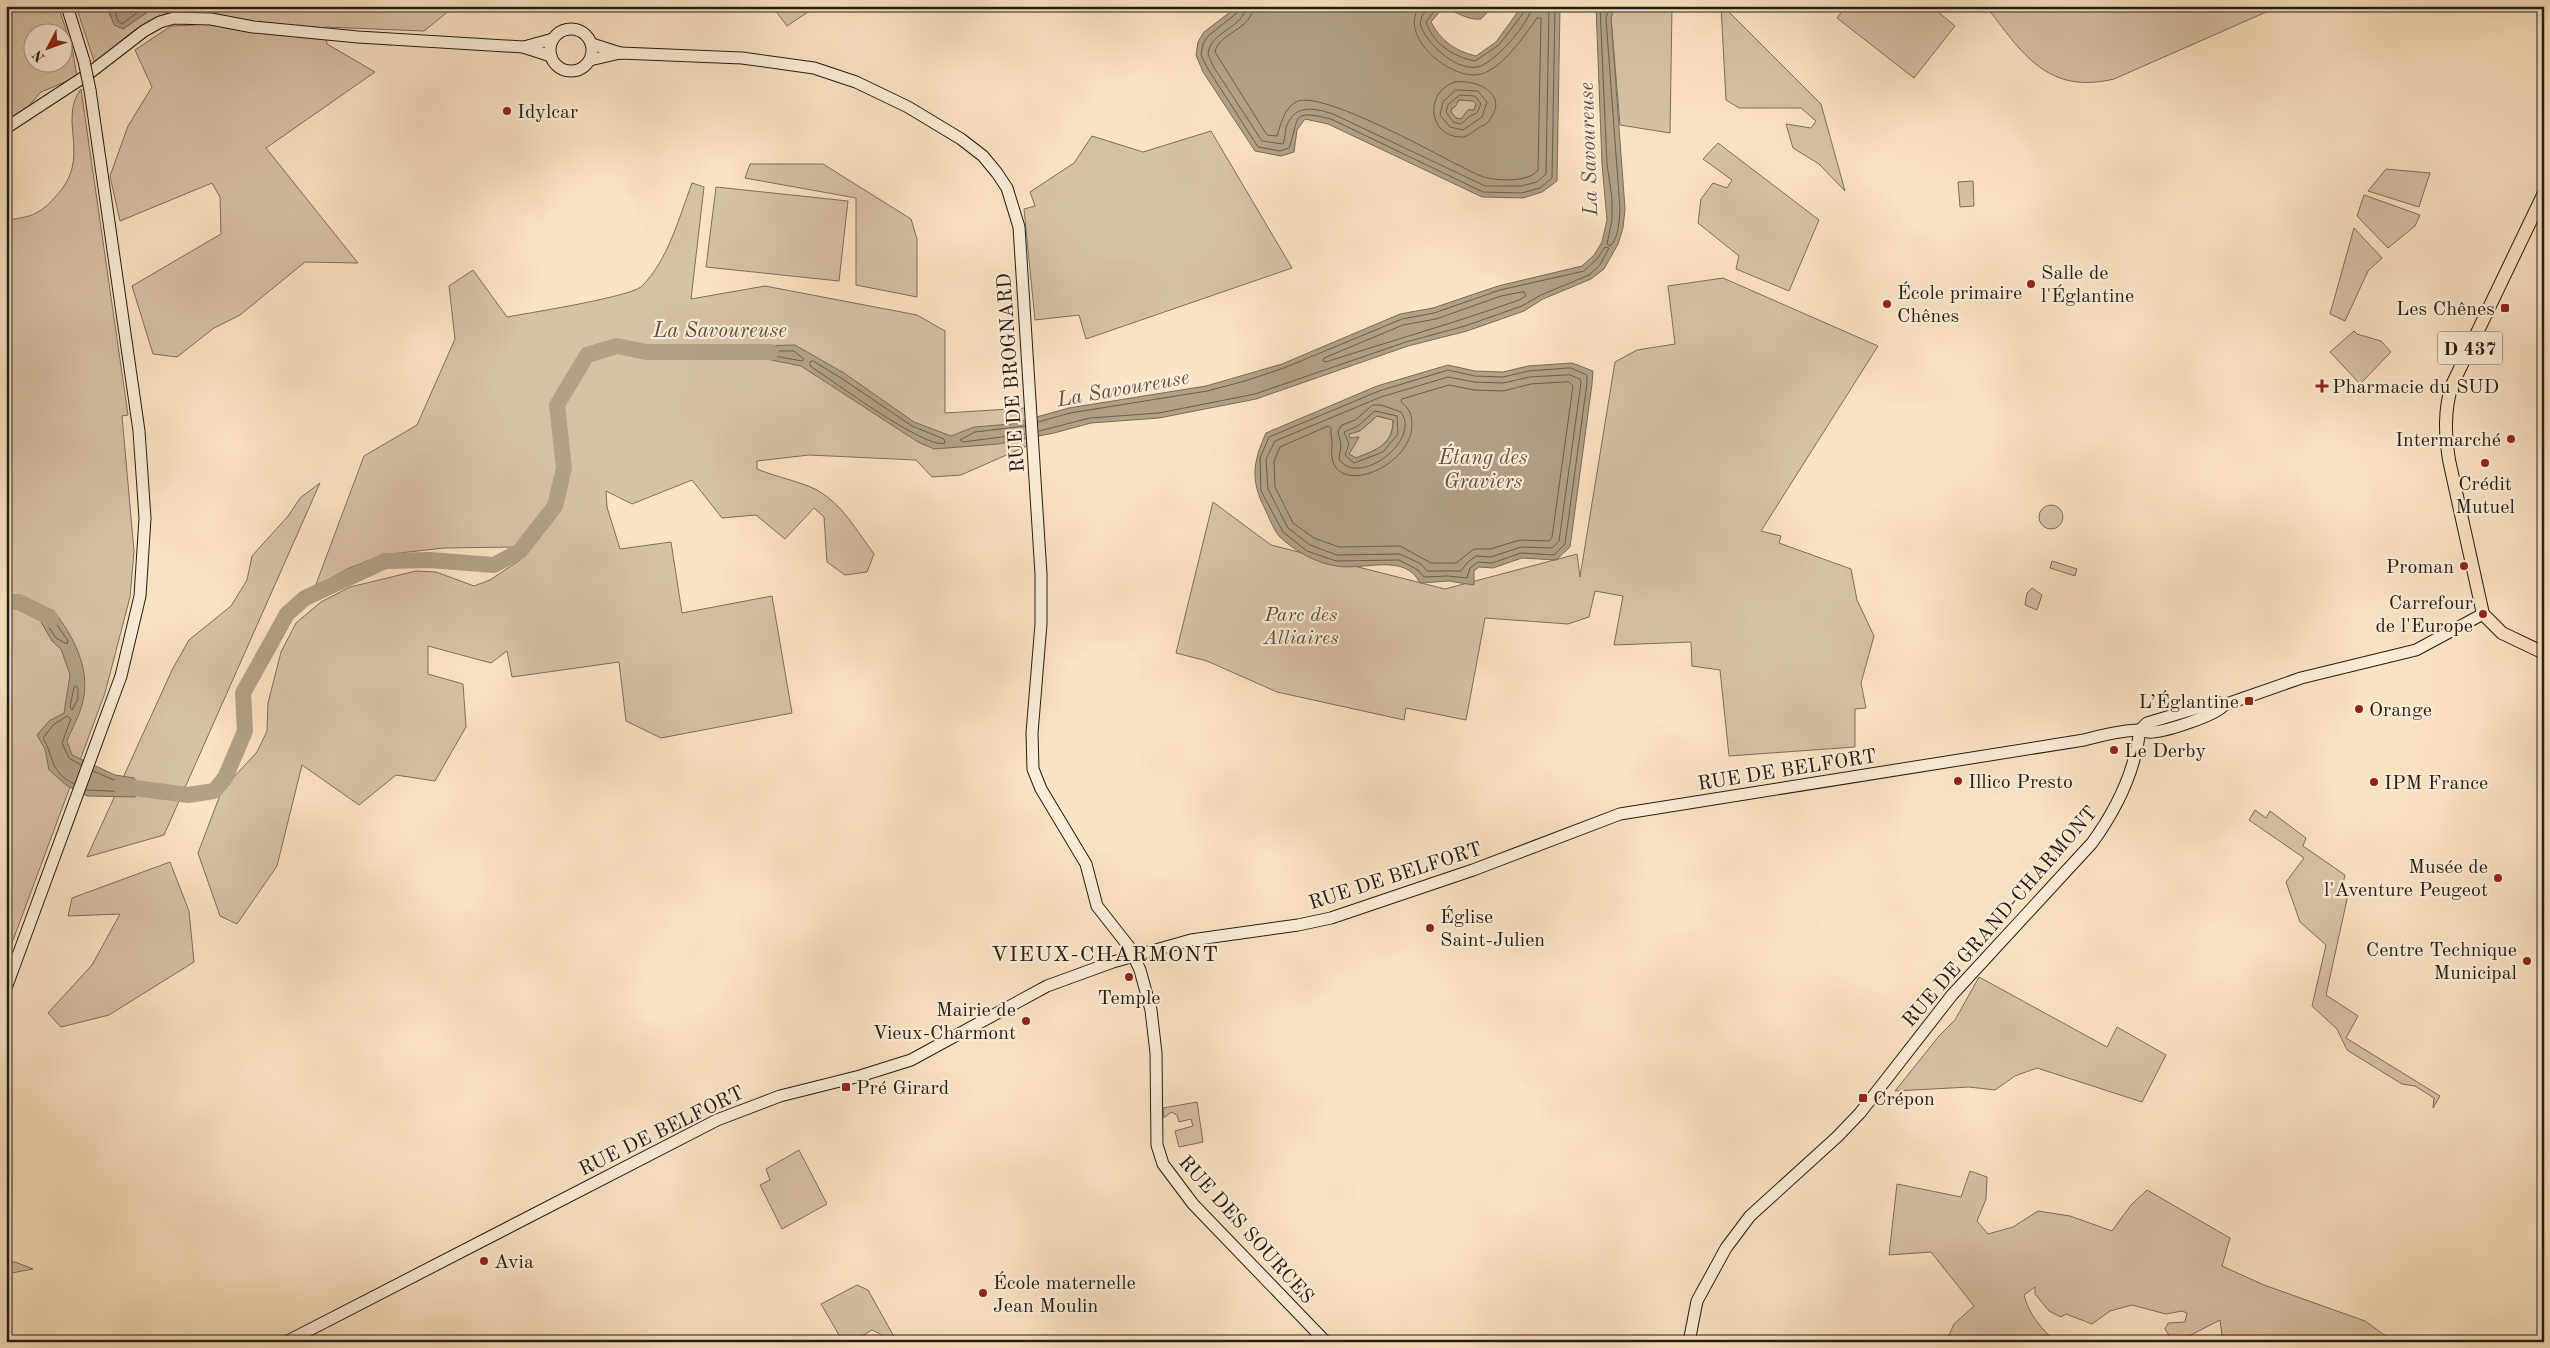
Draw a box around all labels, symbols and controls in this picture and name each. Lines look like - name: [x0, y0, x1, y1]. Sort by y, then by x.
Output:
- north arrow: [22, 22, 72, 72]
- text: N: [30, 47, 48, 65]
- water label: La Savoureuse: [1577, 82, 1602, 217]
- place label: Idylcar: [517, 103, 578, 123]
- marker: Idylcar: [501, 105, 513, 117]
- place label: Salle de l'Églantine: [2041, 264, 2134, 307]
- street label: RUE DE BROGNARD: [995, 272, 1029, 473]
- marker: Salle de l'Églantine: [2025, 278, 2037, 290]
- place label: École primaire Chênes: [1897, 281, 2022, 327]
- marker: École primaire Chênes: [1881, 298, 1893, 310]
- place label: Les Chênes: [2396, 300, 2495, 320]
- marker: Les Chênes: [2499, 302, 2511, 314]
- water label: La Savoureuse: [652, 321, 787, 342]
- road number: D 437: [2438, 332, 2502, 364]
- water label: La Savoureuse: [1055, 368, 1191, 412]
- place label: Pharmacie du SUD: [2332, 378, 2499, 398]
- marker: Pharmacie du SUD: [2316, 380, 2328, 392]
- place label: Intermarché: [2395, 431, 2501, 451]
- marker: Intermarché: [2505, 433, 2517, 445]
- water label: Étang des Graviers: [1437, 443, 1528, 493]
- marker: Crédit Mutuel: [2479, 457, 2491, 469]
- place label: Crédit Mutuel: [2455, 475, 2515, 518]
- place label: Proman: [2386, 558, 2454, 578]
- marker: Proman: [2458, 560, 2470, 572]
- place label: Carrefour de l'Europe: [2375, 594, 2473, 637]
- park label: Parc des Alliaires: [1262, 606, 1339, 649]
- marker: Carrefour de l'Europe: [2477, 608, 2489, 620]
- place label: L’Églantine: [2139, 690, 2239, 713]
- marker: L’Églantine: [2243, 695, 2255, 707]
- place label: Orange: [2369, 701, 2432, 721]
- marker: Orange: [2353, 703, 2365, 715]
- place label: Le Derby: [2124, 742, 2206, 762]
- marker: Le Derby: [2108, 744, 2120, 756]
- street label: RUE DE BELFORT: [1696, 747, 1878, 795]
- place label: Illico Presto: [1968, 773, 2073, 793]
- place label: IPM France: [2384, 774, 2488, 794]
- marker: Illico Presto: [1952, 775, 1964, 787]
- marker: IPM France: [2368, 776, 2380, 788]
- street label: RUE DE GRAND-CHARMONT: [1899, 803, 2102, 1031]
- street label: RUE DE BELFORT: [1307, 839, 1485, 914]
- place label: Musée de l'Aventure Peugeot: [2324, 858, 2488, 901]
- marker: Musée de l'Aventure Peugeot: [2492, 872, 2504, 884]
- place label: Église Saint-Julien: [1440, 905, 1545, 951]
- marker: Église Saint-Julien: [1424, 922, 1436, 934]
- place label: Centre Technique Municipal: [2366, 941, 2517, 984]
- district label: VIEUX-CHARMONT: [991, 944, 1219, 966]
- marker: Centre Technique Municipal: [2521, 955, 2533, 967]
- marker: Temple: [1123, 971, 1135, 983]
- place label: Temple: [1098, 989, 1160, 1009]
- place label: Mairie de Vieux-Charmont: [872, 1001, 1016, 1044]
- marker: Mairie de Vieux-Charmont: [1020, 1015, 1032, 1027]
- place label: Pré Girard: [856, 1079, 949, 1099]
- marker: Pré Girard: [840, 1081, 852, 1093]
- street label: RUE DE BELFORT: [576, 1083, 747, 1180]
- place label: Crépon: [1873, 1090, 1935, 1110]
- marker: Crépon: [1857, 1092, 1869, 1104]
- street label: RUE DES SOURCES: [1174, 1153, 1317, 1308]
- place label: Avia: [494, 1253, 534, 1273]
- marker: Avia: [478, 1255, 490, 1267]
- place label: École maternelle Jean Moulin: [993, 1271, 1136, 1317]
- marker: École maternelle Jean Moulin: [977, 1287, 989, 1299]

